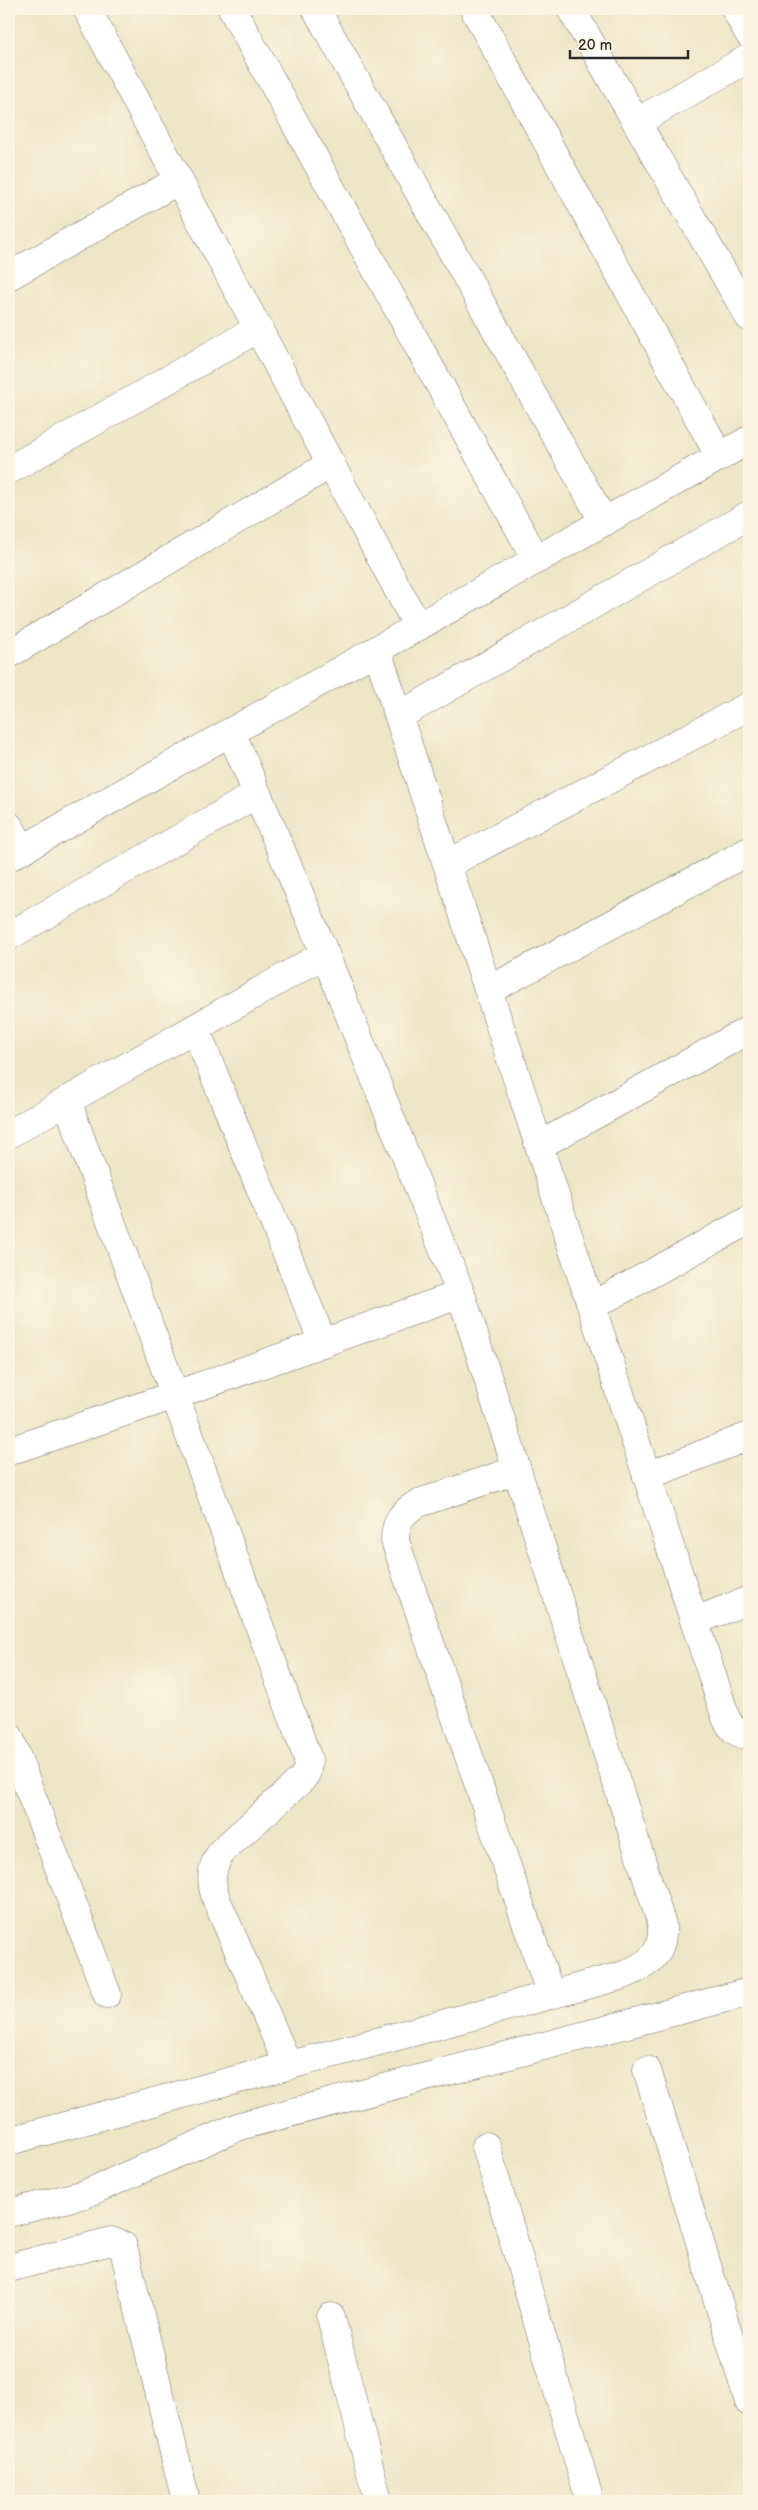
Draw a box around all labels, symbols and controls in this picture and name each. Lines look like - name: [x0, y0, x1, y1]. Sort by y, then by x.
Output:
- scale bar: [570, 28, 688, 60]
- text: 20 m: [578, 36, 612, 55]

